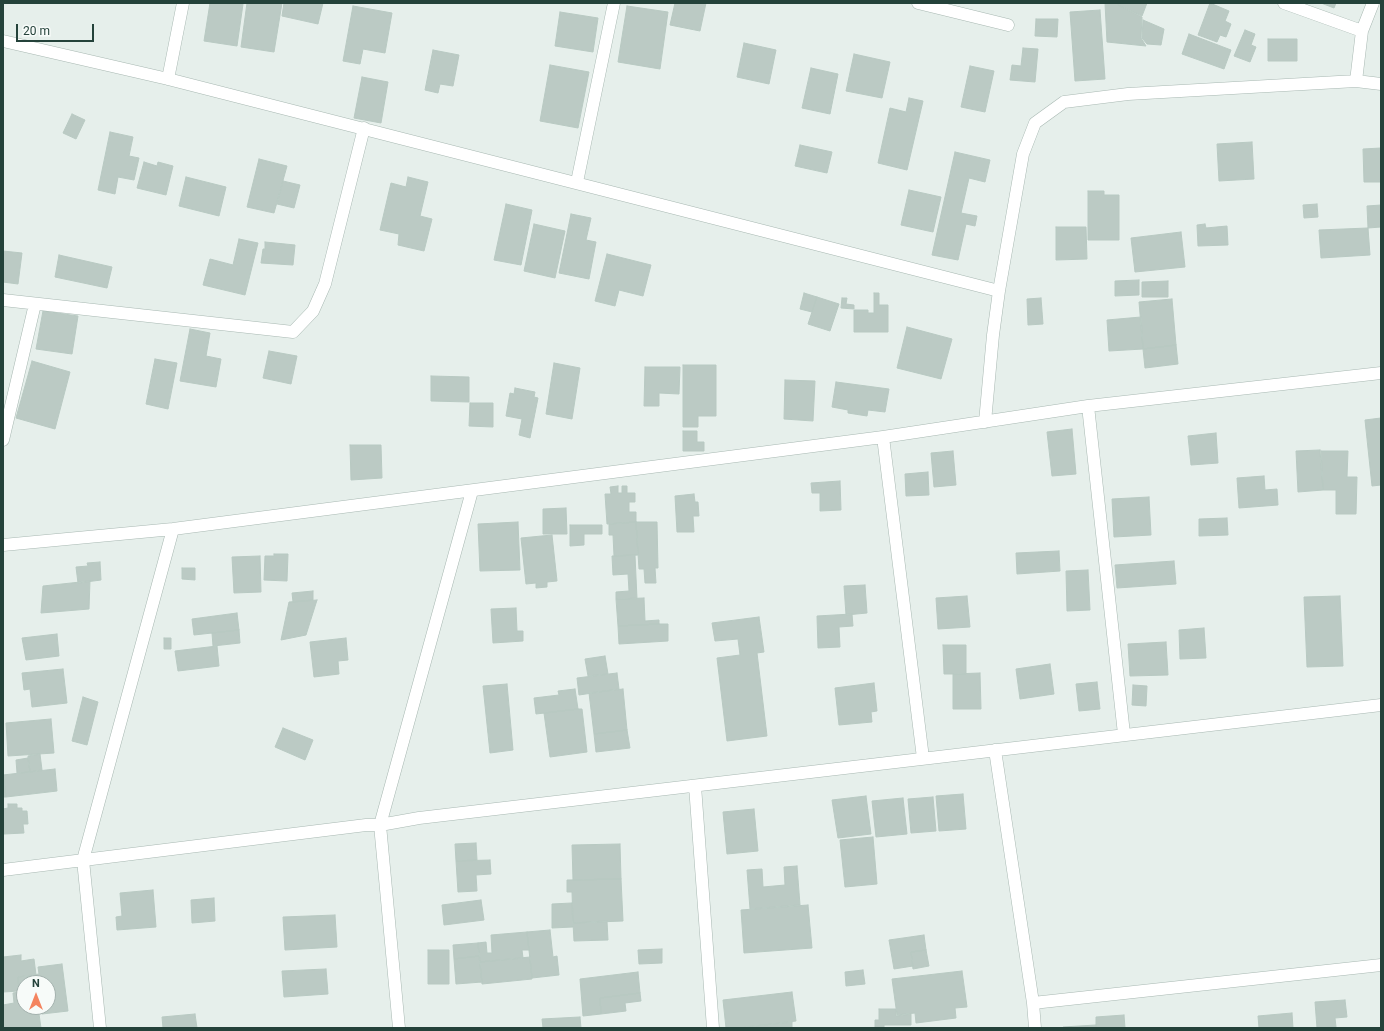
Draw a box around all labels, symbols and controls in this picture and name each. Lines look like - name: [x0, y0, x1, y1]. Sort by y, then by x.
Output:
- scale bar: [18, 16, 96, 42]
- text: 20 m: [23, 24, 50, 38]
- north arrow: [16, 975, 56, 1015]
- text: N: [32, 977, 40, 990]

